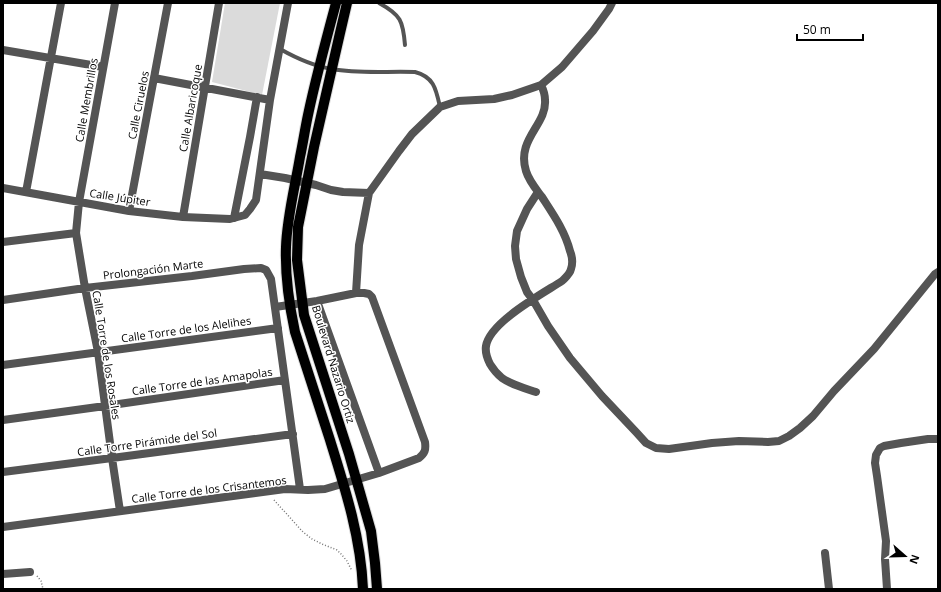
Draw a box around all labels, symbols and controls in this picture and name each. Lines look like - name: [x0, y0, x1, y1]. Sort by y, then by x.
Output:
- scale bar: [797, 16, 863, 42]
- text: 50 m: [803, 21, 831, 38]
- street label: Calle Membrillos: [71, 57, 101, 143]
- street label: Calle Albaricoque: [175, 63, 205, 153]
- street label: Calle Ciruelos: [124, 70, 152, 140]
- street label: Calle Júpiter: [88, 185, 152, 209]
- street label: Prolongación Marte: [102, 255, 204, 283]
- street label: Calle Torre de los Rosales: [89, 289, 125, 421]
- street label: Boulevard Nazario Ortiz: [309, 303, 359, 425]
- street label: Calle Torre de los Alelihes: [120, 312, 252, 346]
- street label: Calle Torre de las Amapolas: [131, 364, 273, 398]
- street label: Calle Torre Pirámide del Sol: [76, 425, 218, 459]
- street label: Calle Torre de los Crisantemos: [131, 472, 287, 506]
- north arrow: [885, 536, 925, 576]
- text: N: [906, 553, 923, 566]

